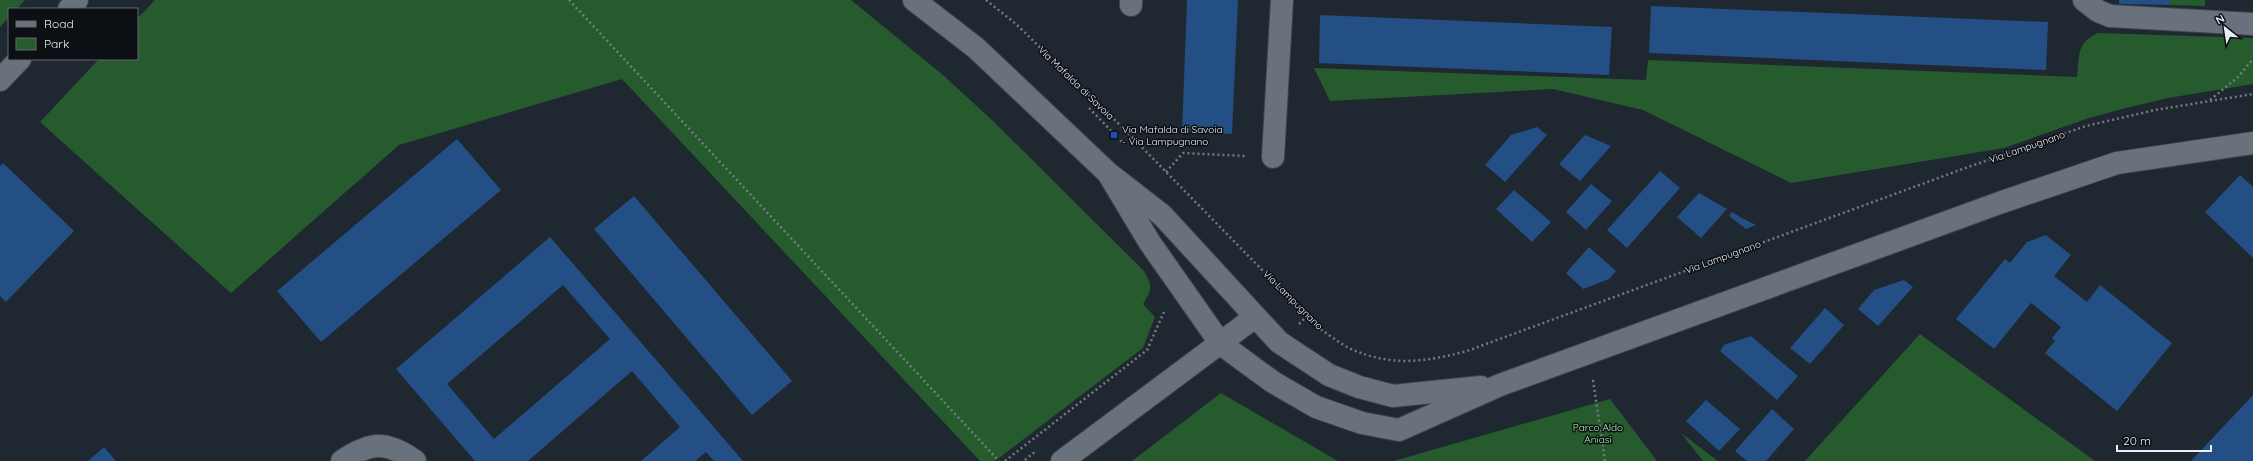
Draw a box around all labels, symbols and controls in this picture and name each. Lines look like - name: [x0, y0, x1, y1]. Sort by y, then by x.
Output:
- legend: [8, 8, 138, 60]
- north arrow: [2205, 8, 2245, 48]
- text: N: [2213, 11, 2227, 27]
- text: Road: [44, 16, 74, 31]
- text: Park: [44, 36, 69, 51]
- street label: Via Mafalda di Savoia: [1035, 43, 1117, 123]
- place label: Via Mafalda di Savoia - Via Lampugnano: [1122, 123, 1223, 148]
- street label: Via Lampugnano: [1987, 128, 2067, 166]
- marker: Via Mafalda di Savoia - Via Lampugnano: [1109, 130, 1119, 140]
- street label: Via Lampugnano: [1683, 237, 1763, 277]
- street label: Via Lampugnano: [1260, 267, 1326, 333]
- park label: Parco Aldo Aniasi: [1573, 421, 1623, 446]
- scale bar: [2117, 427, 2211, 453]
- text: 20 m: [2123, 433, 2151, 448]

